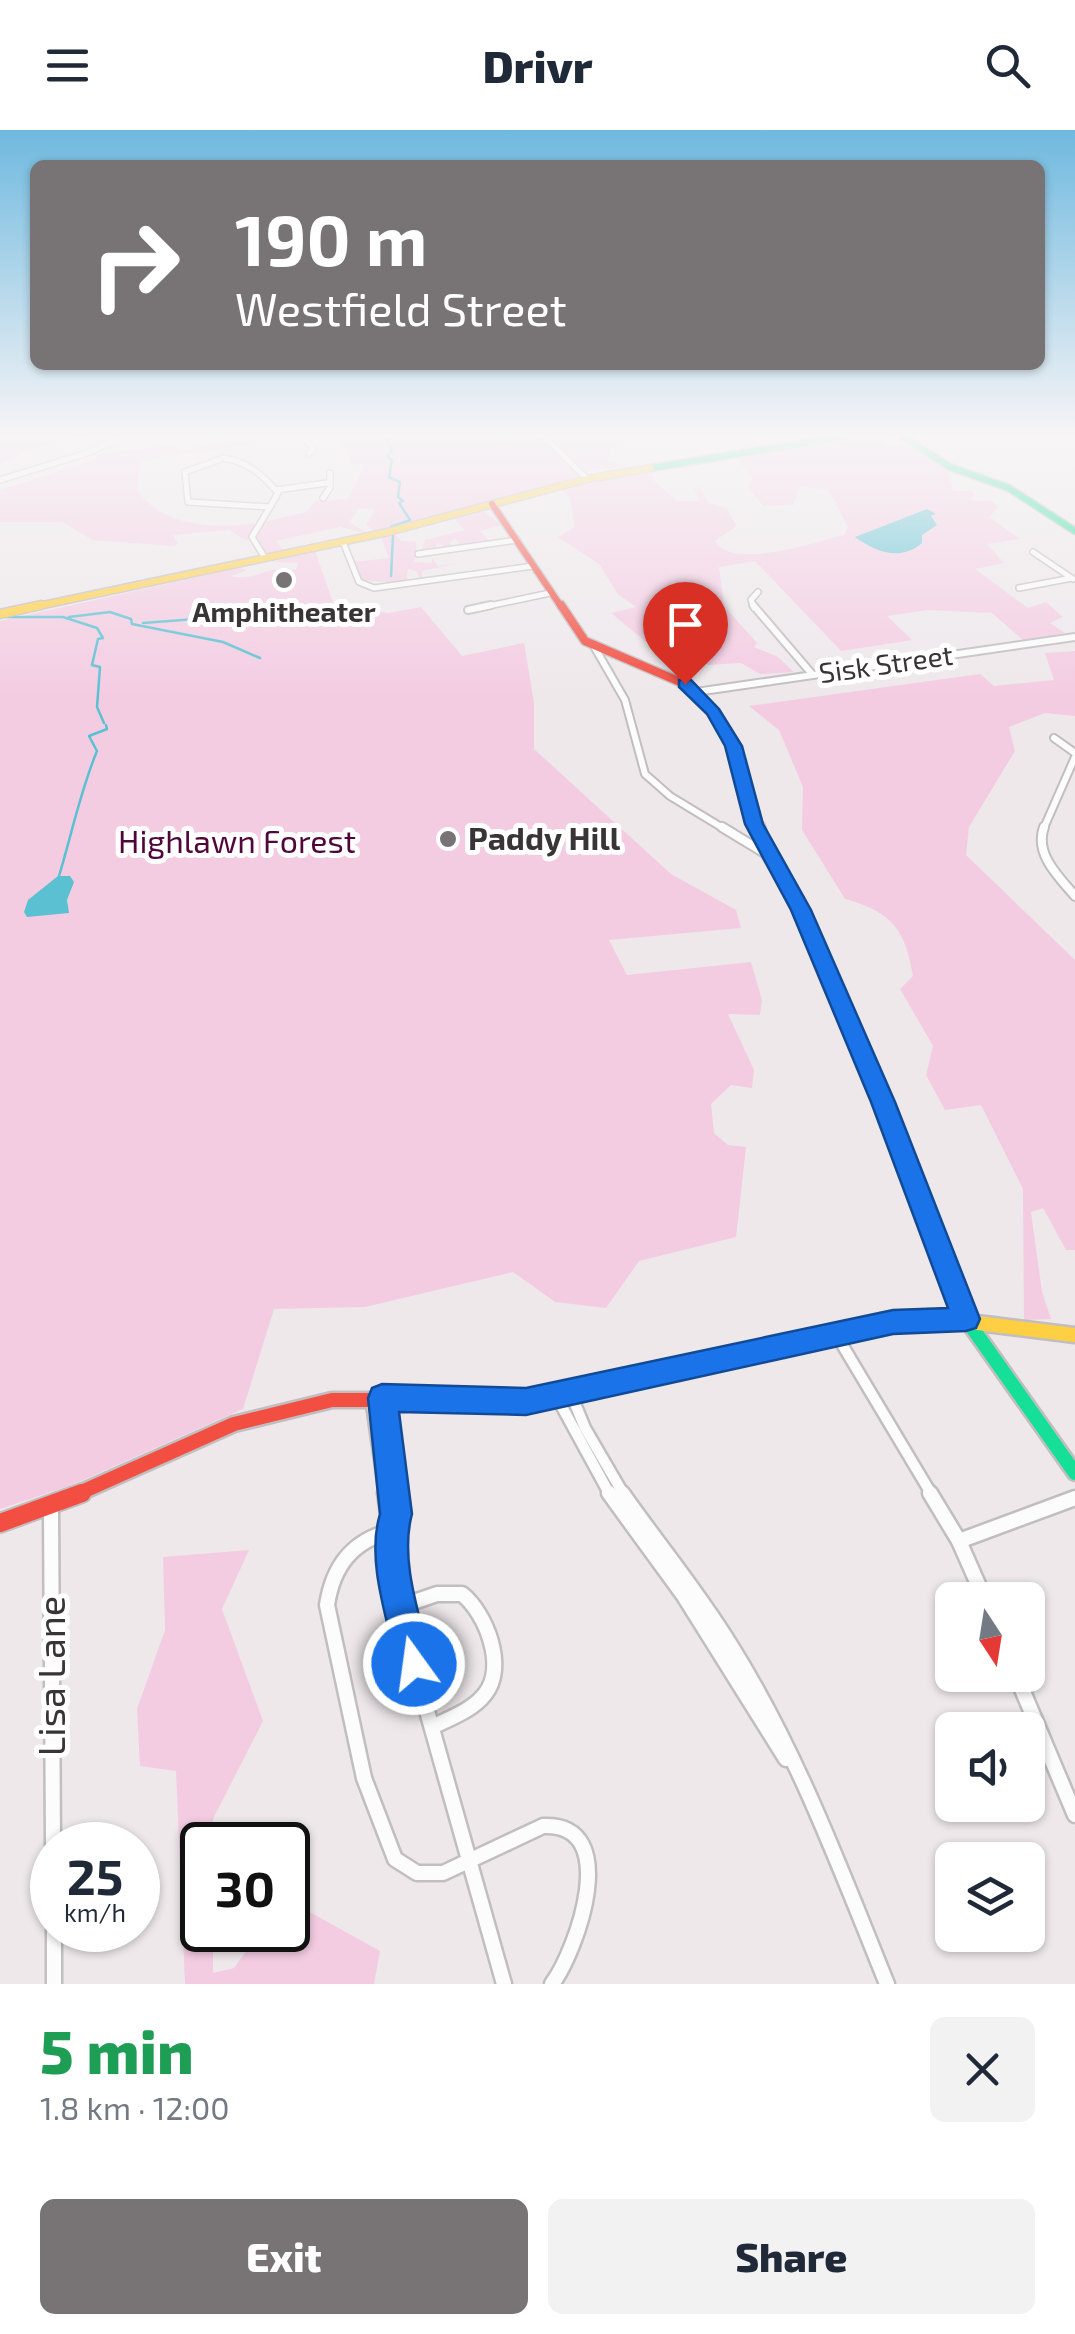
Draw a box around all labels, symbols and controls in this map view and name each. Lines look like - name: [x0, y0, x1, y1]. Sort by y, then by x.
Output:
- icon: menu: [40, 38, 95, 93]
- text: Drivr: [482, 38, 593, 92]
- icon: search: [980, 38, 1035, 93]
- text: 190 m: [235, 196, 428, 280]
- icon: right: [70, 200, 200, 330]
- text: Westfield Street: [235, 281, 567, 335]
- marker: Amphitheater: [273, 569, 295, 591]
- pin: [643, 582, 728, 685]
- place label: Amphitheater: [192, 594, 376, 628]
- icon: arrive: [658, 597, 713, 652]
- street label: Sisk Street: [817, 637, 955, 689]
- place label: Paddy Hill: [468, 818, 621, 857]
- park label: Highlawn Forest: [118, 821, 356, 859]
- marker: Paddy Hill: [437, 828, 459, 850]
- north arrow: [935, 1582, 1045, 1692]
- map controls: [935, 1582, 1045, 1952]
- street label: Lisa Lane: [27, 1596, 73, 1756]
- position arrow: [362, 1612, 466, 1716]
- button: sound: [935, 1712, 1045, 1822]
- speed limit sign: 30: [180, 1822, 310, 1952]
- button: layers: [935, 1842, 1045, 1952]
- text: 25: [67, 1845, 123, 1905]
- text: km/h: [64, 1897, 126, 1927]
- text: 5 min: [40, 2014, 194, 2086]
- button: close: [930, 2017, 1035, 2122]
- text: 1.8 km · 12:00: [40, 2088, 230, 2126]
- button: Exit: [40, 2199, 528, 2314]
- button: Share: [548, 2199, 1035, 2314]

